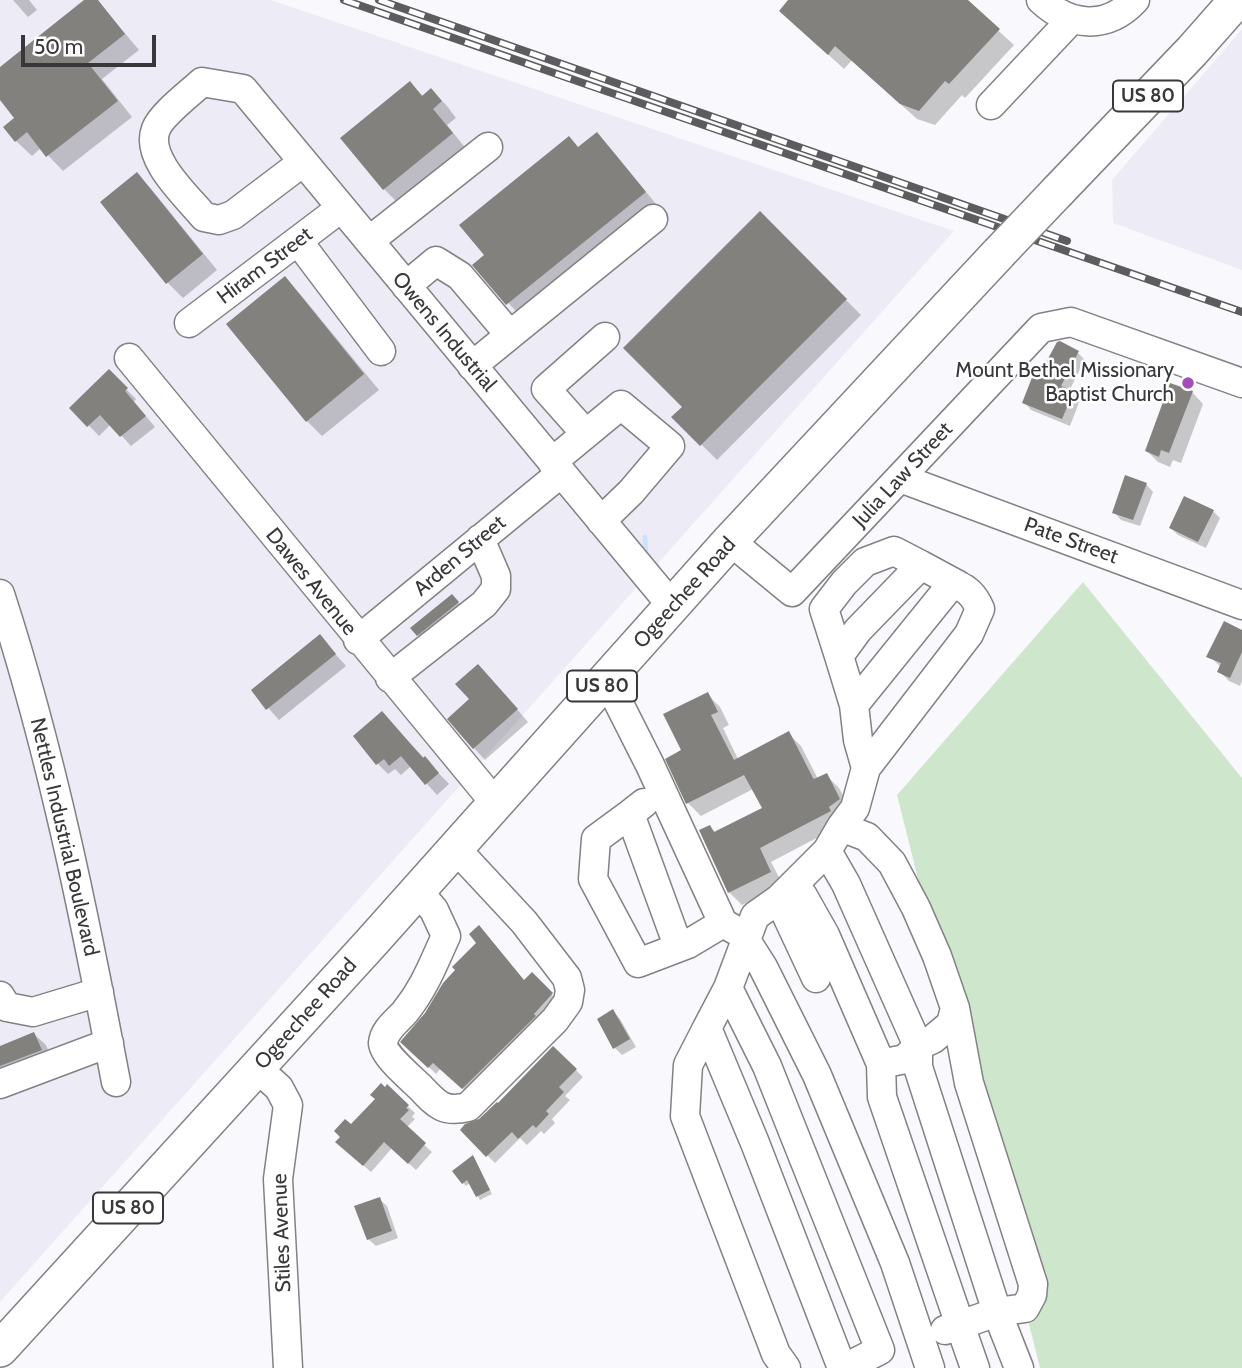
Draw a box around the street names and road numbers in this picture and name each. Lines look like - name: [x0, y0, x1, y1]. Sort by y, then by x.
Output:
- road number: US 80: [1113, 80, 1183, 111]
- street label: Hiram Street: [212, 222, 318, 310]
- street label: Owens Industrial: [387, 267, 501, 397]
- street label: Julia Law Street: [848, 417, 958, 533]
- street label: Arden Street: [409, 510, 511, 602]
- street label: Pate Street: [1021, 512, 1121, 570]
- street label: Dawes Avenue: [260, 523, 362, 641]
- street label: Ogeechee Road: [629, 532, 741, 654]
- road number: US 80: [567, 670, 637, 702]
- street label: Nettles Industrial Boulevard: [24, 716, 104, 958]
- street label: Ogeechee Road: [250, 953, 362, 1075]
- street label: Stiles Avenue: [267, 1173, 297, 1293]
- road number: US 80: [93, 1192, 163, 1224]

